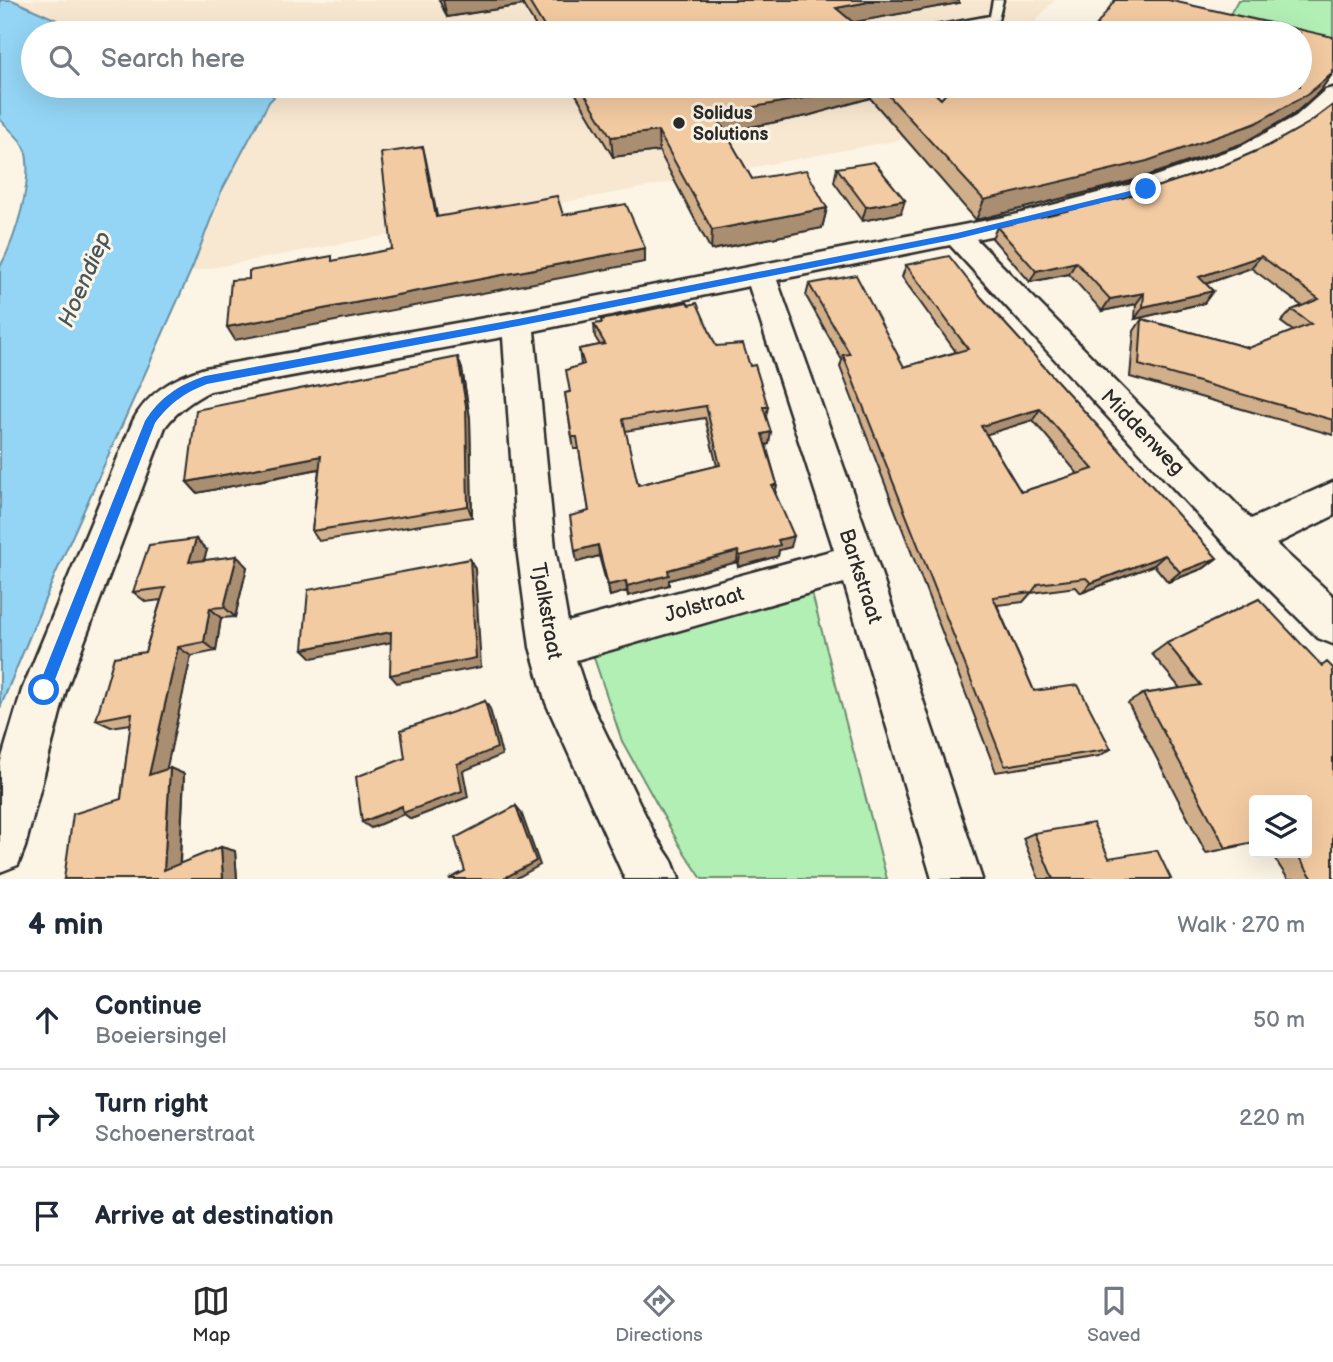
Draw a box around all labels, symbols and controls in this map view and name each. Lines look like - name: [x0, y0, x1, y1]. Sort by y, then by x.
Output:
- search box: [21, 21, 1312, 98]
- icon: search: [45, 41, 83, 79]
- text: Search here: [101, 44, 245, 75]
- place label: Solidus Solutions: [693, 103, 769, 145]
- marker: Solidus Solutions: [671, 115, 687, 131]
- route end: [1130, 173, 1161, 204]
- water label: Hoendiep: [52, 227, 118, 332]
- street label: Middenweg: [1096, 384, 1190, 481]
- street label: Barkstraat: [833, 526, 888, 627]
- street label: Tjalkstraat: [526, 561, 567, 662]
- street label: Jolstraat: [662, 581, 747, 628]
- route start: [28, 674, 59, 705]
- map controls: [1249, 795, 1312, 858]
- button: layers: [1249, 795, 1312, 858]
- text: 4 min: [28, 907, 103, 943]
- text: Walk · 270 m: [1177, 911, 1305, 939]
- text: Continue: [95, 991, 202, 1022]
- icon: ahead: [28, 1001, 66, 1039]
- text: 50 m: [1253, 1006, 1305, 1034]
- text: Boeiersingel: [95, 1022, 227, 1050]
- text: Turn right: [95, 1089, 208, 1120]
- icon: right: [28, 1099, 66, 1137]
- text: 220 m: [1239, 1104, 1305, 1132]
- text: Schoenerstraat: [95, 1120, 255, 1148]
- icon: arrive: [28, 1197, 66, 1235]
- text: Arrive at destination: [95, 1201, 334, 1232]
- tab: Map: [192, 1282, 231, 1347]
- tab: Directions: [615, 1282, 703, 1347]
- tab: Saved: [1087, 1282, 1141, 1347]

